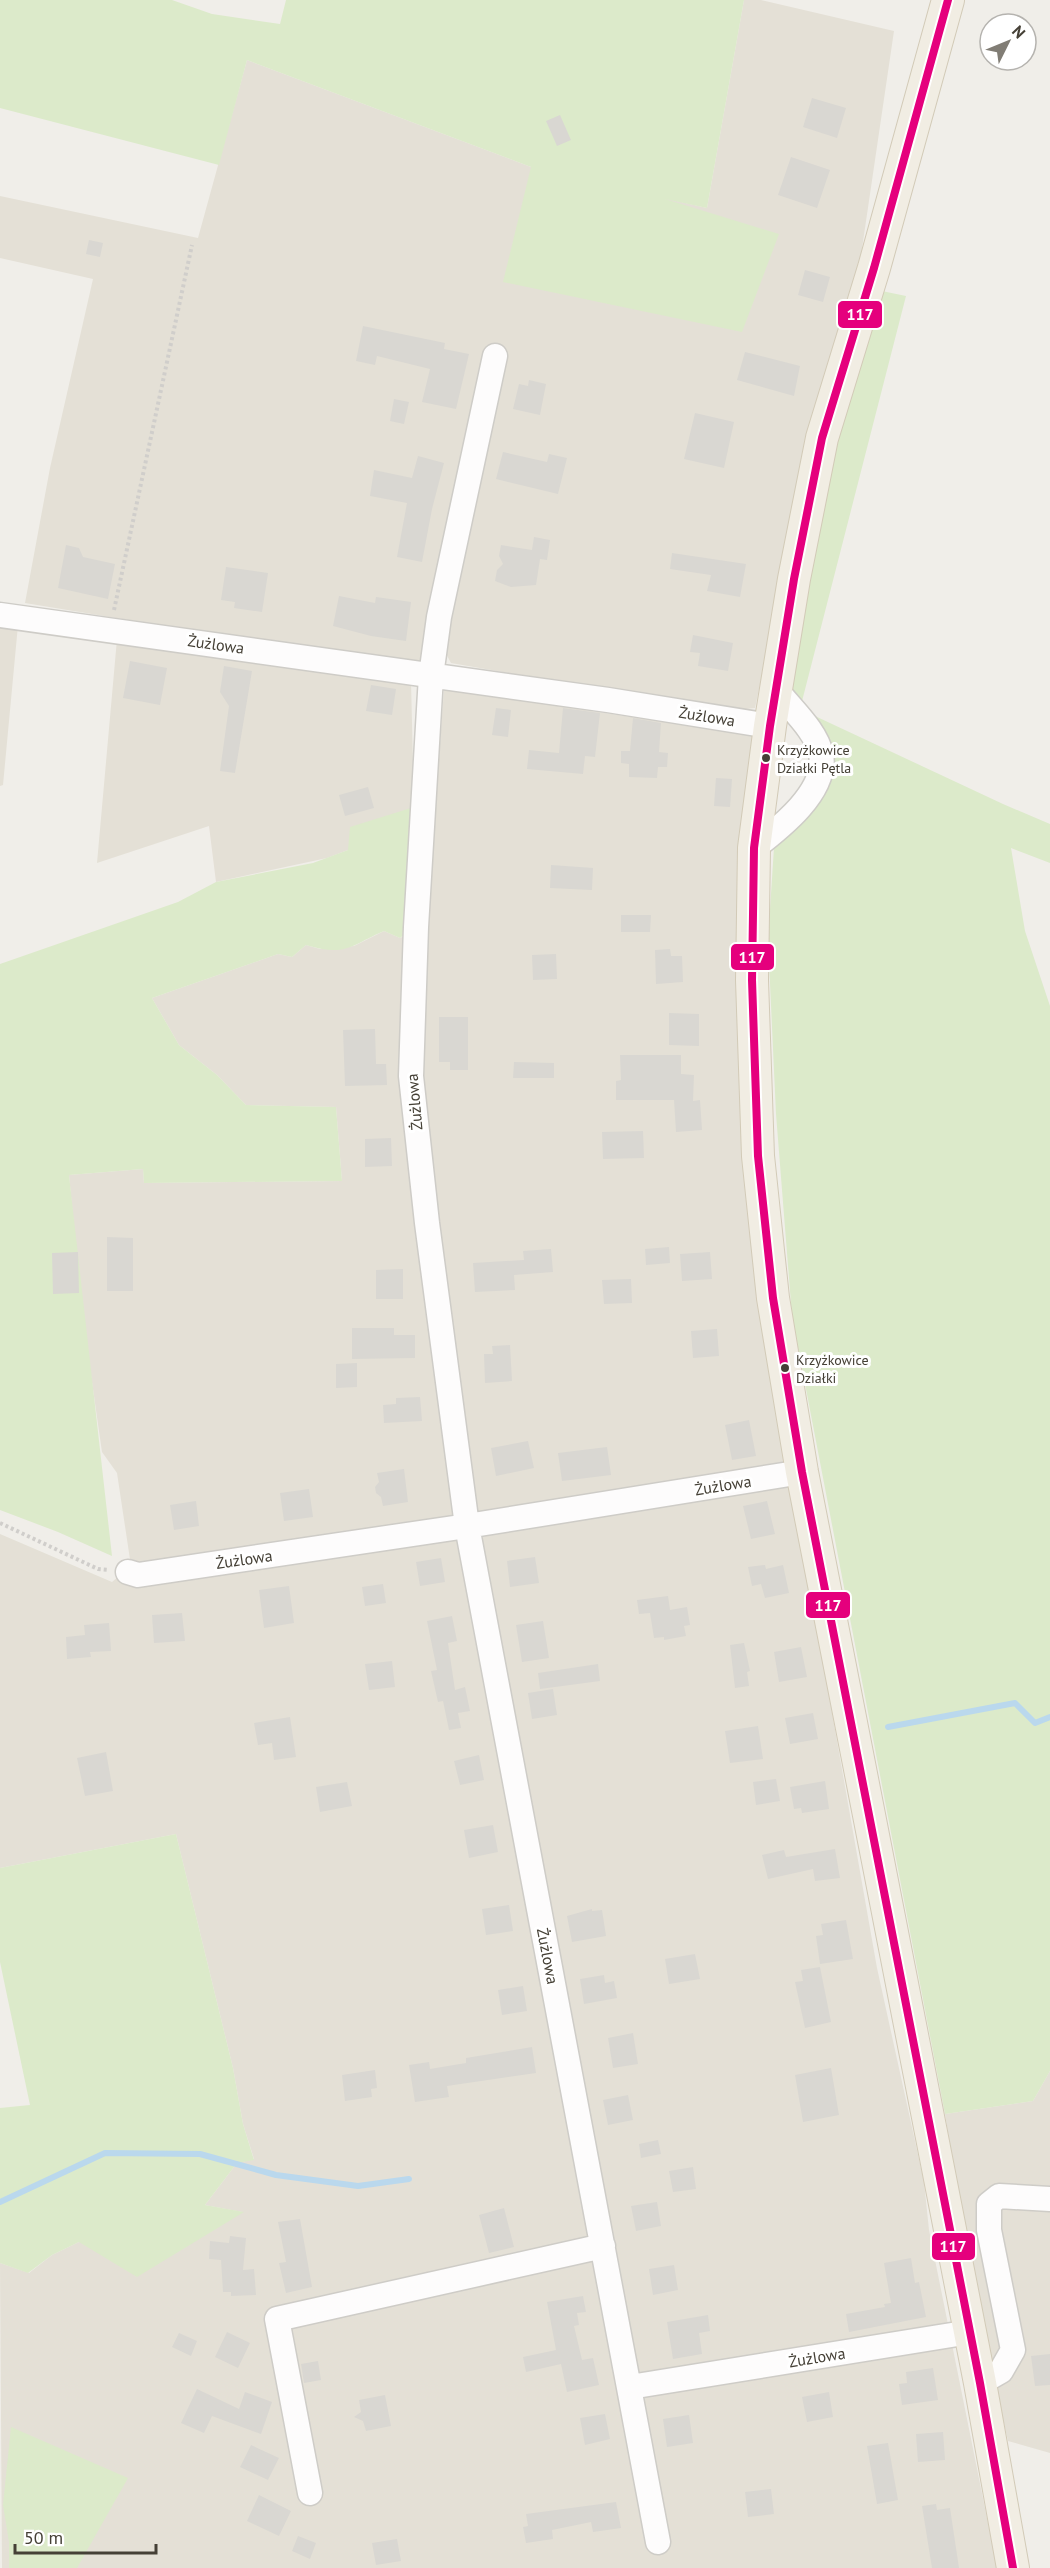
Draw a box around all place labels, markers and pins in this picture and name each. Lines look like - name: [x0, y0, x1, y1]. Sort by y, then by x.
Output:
- place label: Krzyżkowice Działki Pętla: [777, 741, 851, 777]
- marker: Krzyżkowice Działki Pętla: [760, 752, 772, 764]
- place label: Krzyżkowice Działki: [796, 1351, 869, 1387]
- marker: Krzyżkowice Działki: [779, 1362, 791, 1374]

